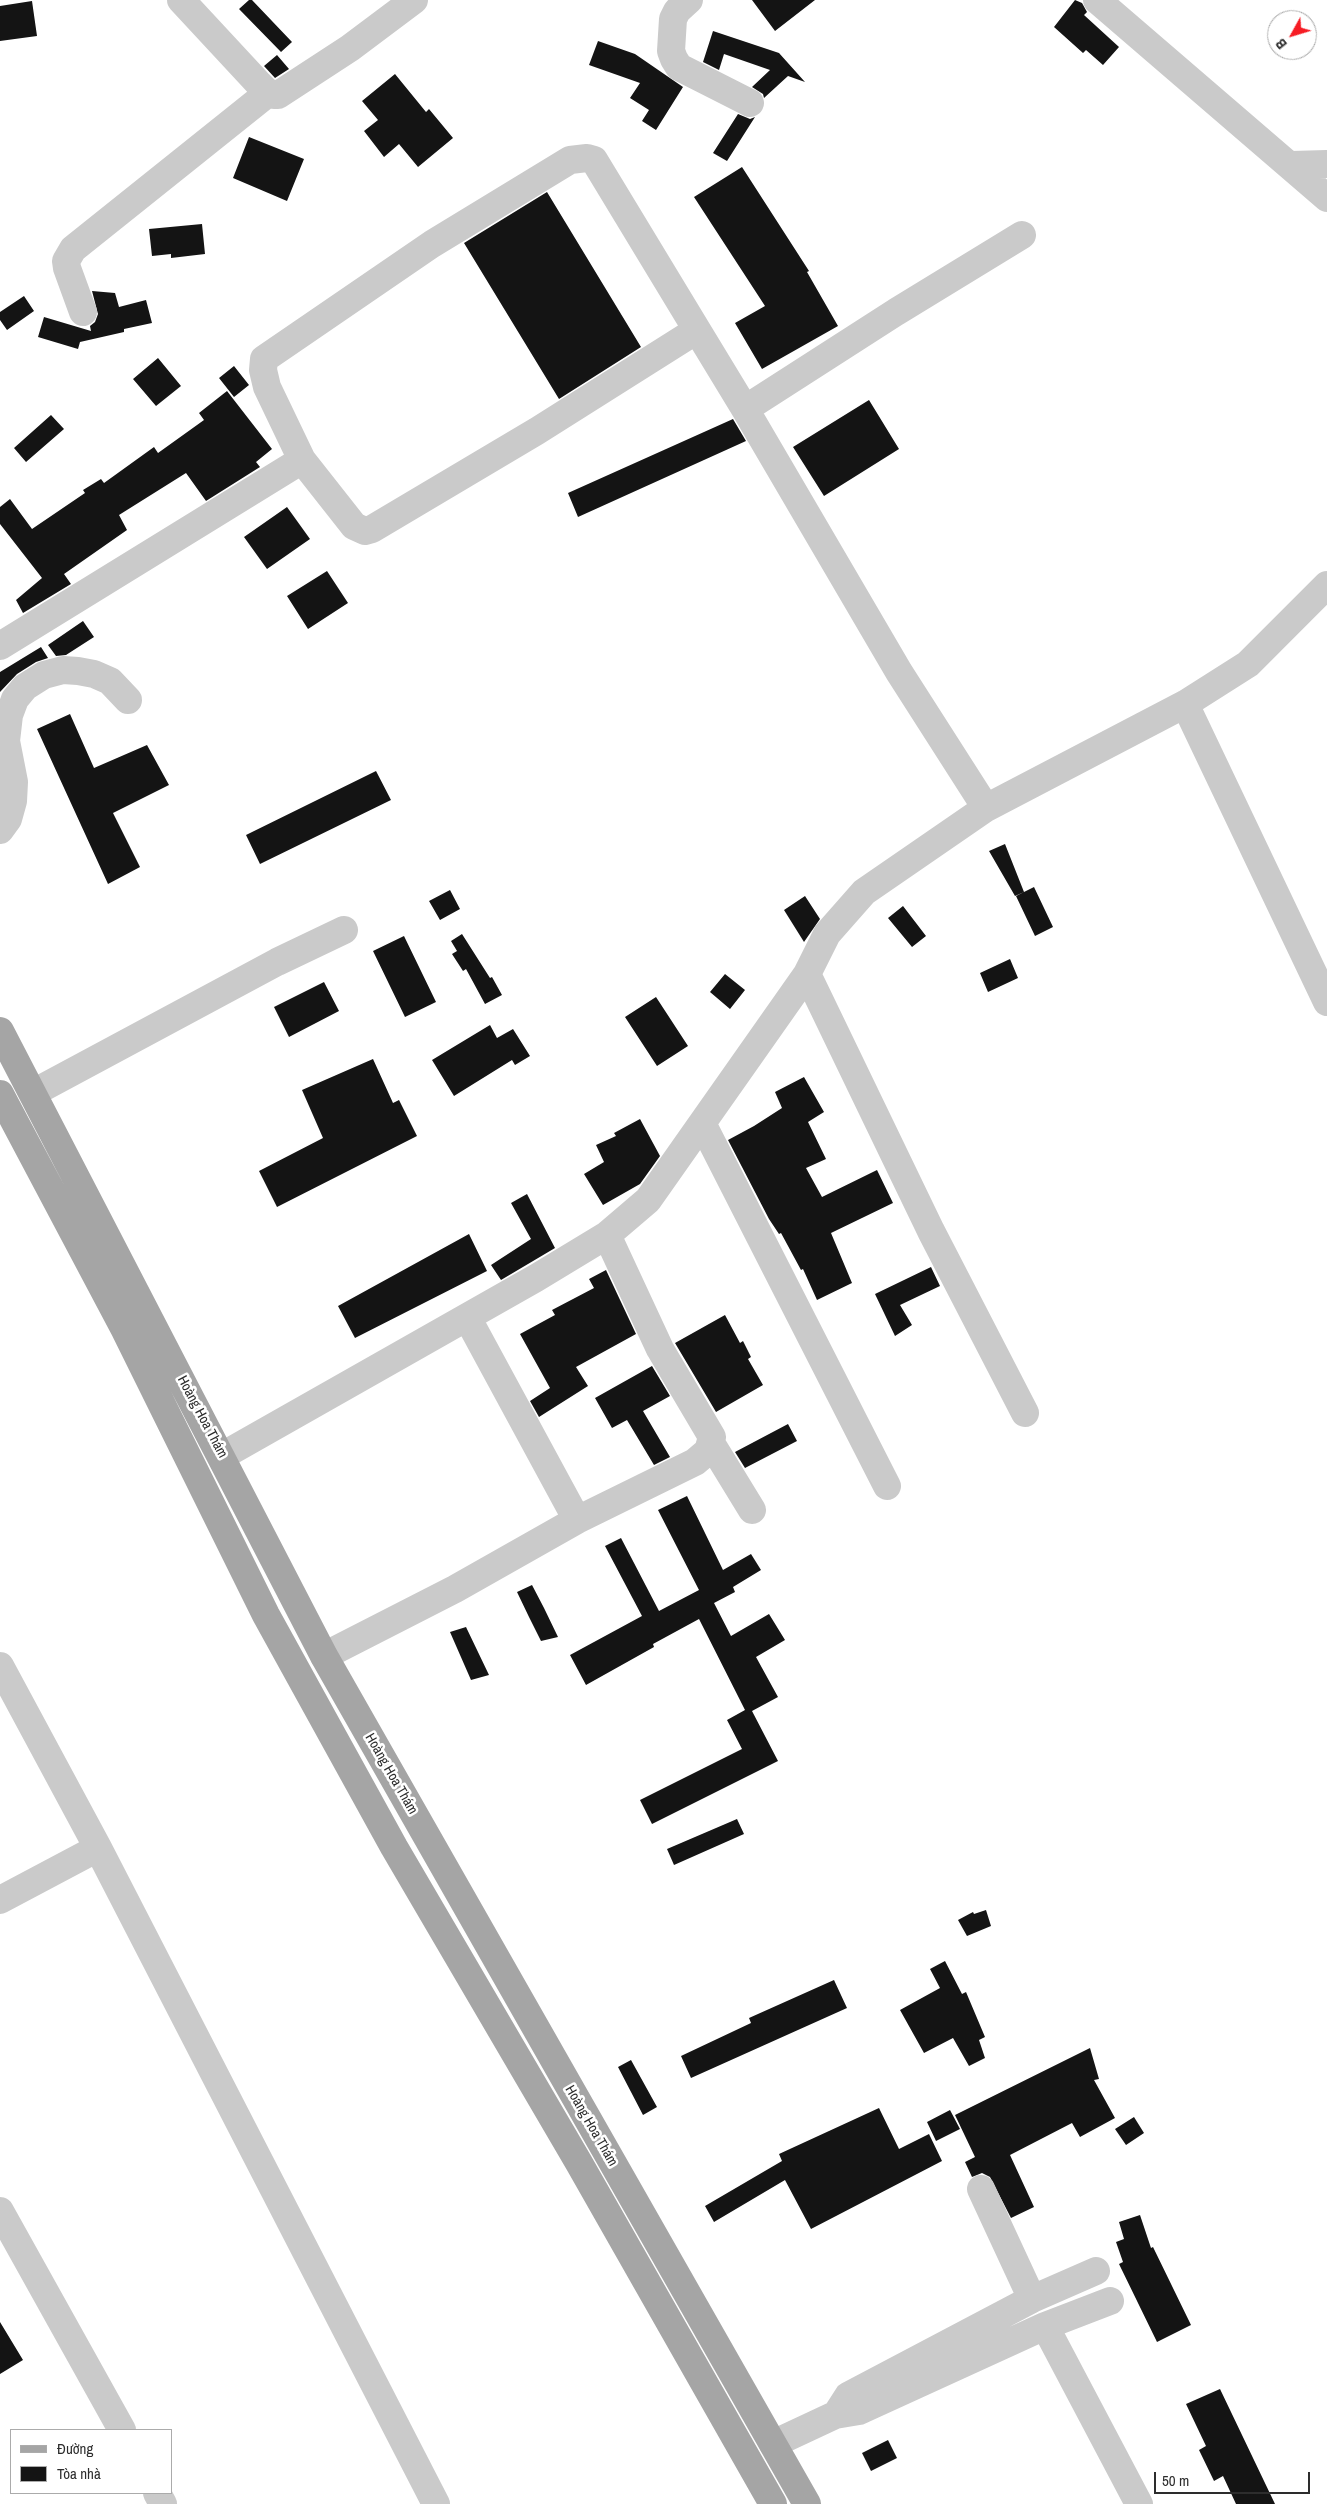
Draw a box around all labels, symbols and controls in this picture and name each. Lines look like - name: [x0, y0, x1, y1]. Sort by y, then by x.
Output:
- north arrow: [1267, 10, 1317, 60]
- text: B: [1272, 35, 1291, 53]
- street label: Hoàng Hoa Thám: [173, 1373, 231, 1461]
- street label: Hoàng Hoa Thám: [361, 1731, 421, 1817]
- street label: Hoàng Hoa Thám: [561, 2083, 621, 2169]
- legend: [10, 2429, 172, 2494]
- text: Đường: [57, 2438, 93, 2459]
- scale bar: [1157, 2462, 1313, 2494]
- text: Tòa nhà: [57, 2463, 101, 2484]
- text: 50 m: [1162, 2470, 1189, 2491]

